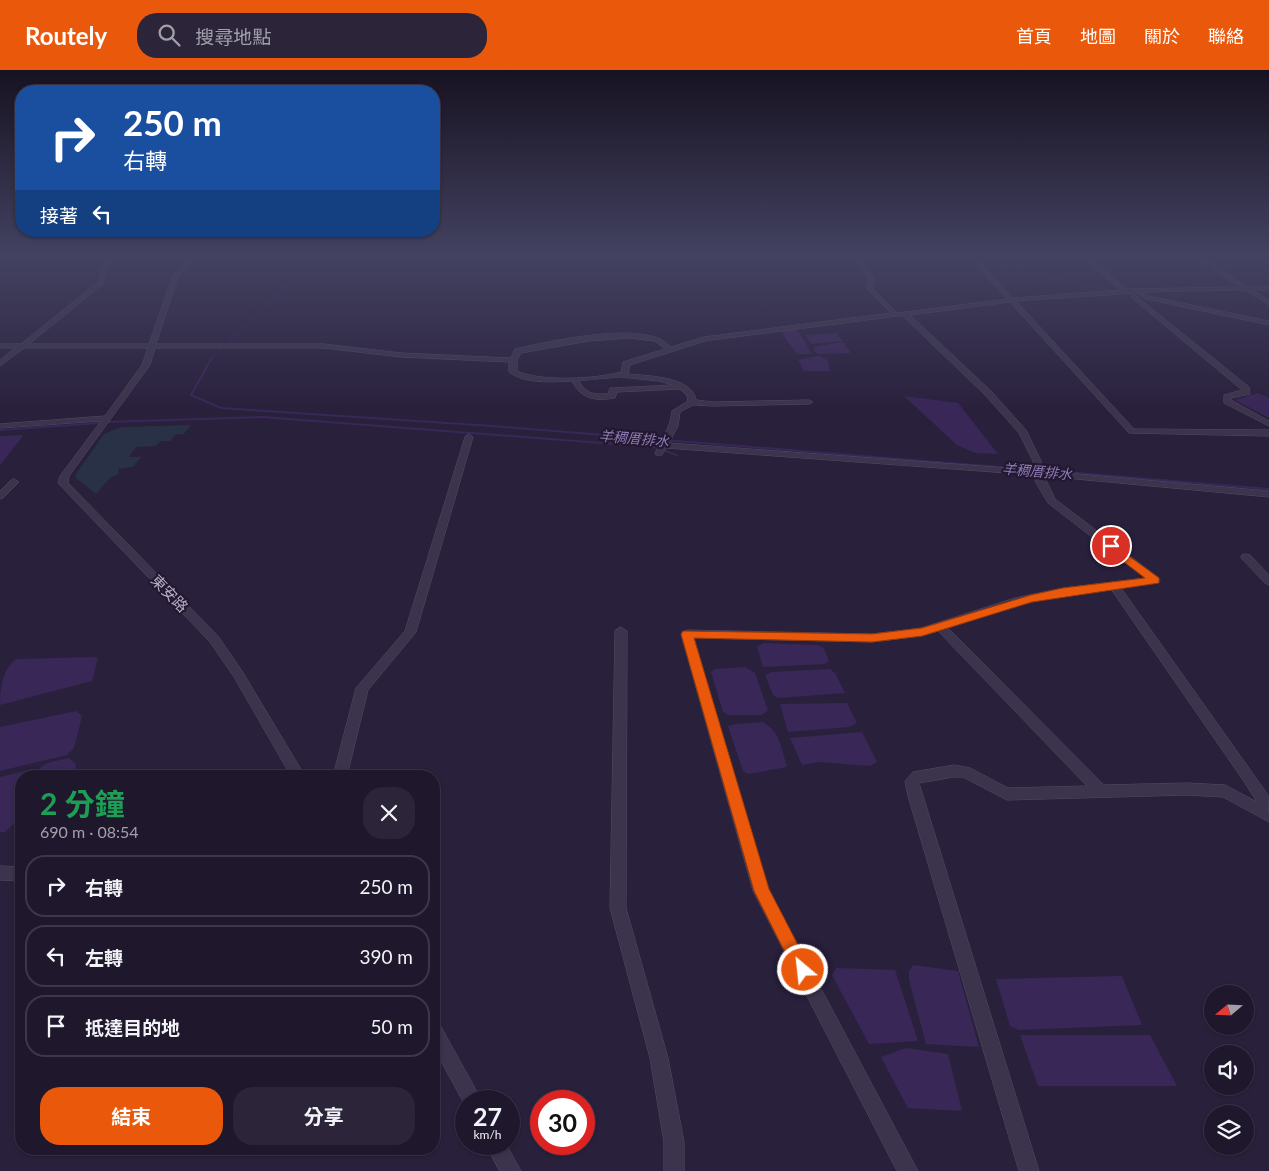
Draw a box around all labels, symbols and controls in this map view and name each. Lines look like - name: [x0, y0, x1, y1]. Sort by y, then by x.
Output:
- search box: [137, 13, 487, 58]
- text: Routely: [25, 21, 107, 50]
- icon: search: [155, 21, 183, 49]
- text: 搜尋地點: [195, 25, 271, 48]
- text: 首頁: [1016, 25, 1052, 47]
- text: 地圖: [1080, 25, 1116, 47]
- text: 關於: [1144, 25, 1180, 47]
- text: 聯絡: [1208, 25, 1244, 47]
- text: 250 m: [123, 101, 222, 143]
- icon: right: [40, 105, 105, 170]
- text: 右轉: [123, 147, 167, 174]
- icon: left: [88, 200, 116, 228]
- text: 接著: [40, 204, 78, 227]
- water label: 羊稠厝排水: [598, 426, 671, 450]
- water label: 羊稠厝排水: [1001, 459, 1074, 483]
- pin: [1090, 525, 1132, 567]
- icon: arrive: [1097, 532, 1125, 560]
- street label: 東安路: [148, 571, 192, 615]
- text: 2 分鐘: [40, 785, 125, 821]
- button: close: [363, 787, 415, 839]
- text: 690 m · 08:54: [40, 822, 139, 841]
- icon: right: [42, 872, 70, 900]
- text: 250 m: [359, 875, 413, 898]
- text: 右轉: [85, 876, 123, 899]
- icon: left: [42, 942, 70, 970]
- position arrow: [776, 943, 828, 995]
- text: 390 m: [359, 945, 413, 968]
- text: 左轉: [85, 946, 123, 969]
- north arrow: [1204, 985, 1254, 1035]
- map controls: [1204, 985, 1254, 1155]
- icon: arrive: [42, 1012, 70, 1040]
- text: 50 m: [370, 1015, 413, 1038]
- text: 抵達目的地: [85, 1016, 180, 1039]
- button: sound: [1204, 1045, 1254, 1095]
- button: 結束: [40, 1087, 223, 1145]
- button: 分享: [233, 1087, 415, 1145]
- speed limit sign: 30: [530, 1090, 595, 1155]
- text: 27: [473, 1101, 502, 1131]
- button: layers: [1204, 1105, 1254, 1155]
- text: km/h: [473, 1127, 502, 1142]

